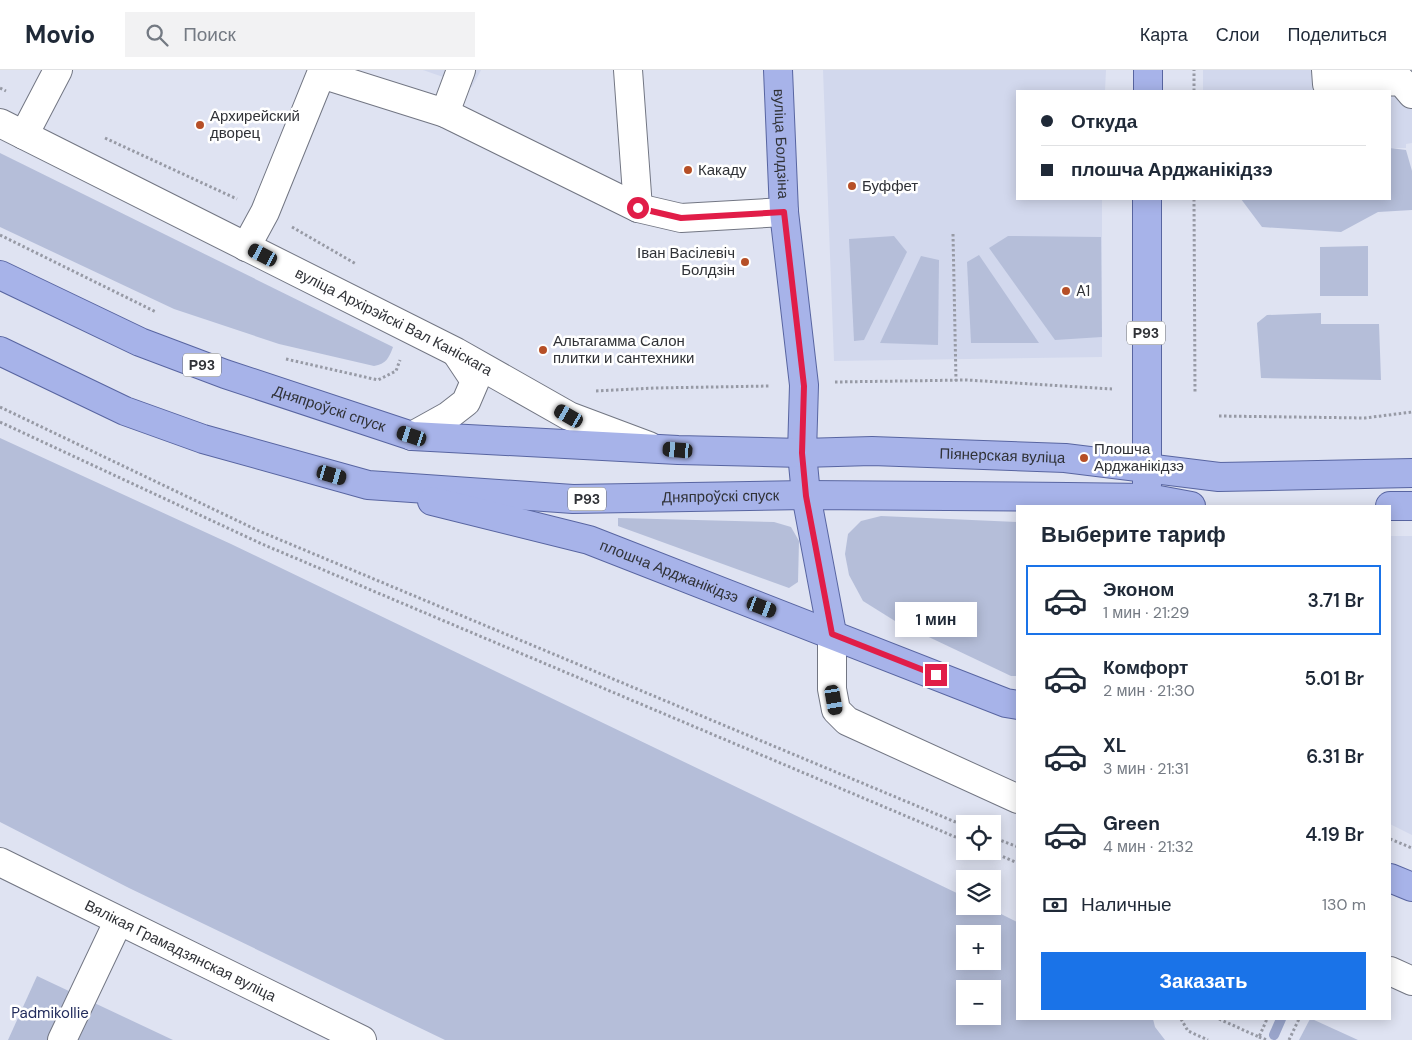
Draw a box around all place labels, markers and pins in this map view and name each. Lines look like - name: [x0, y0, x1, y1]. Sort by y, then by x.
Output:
- place label: Архирейский дворец: [210, 106, 300, 143]
- marker: Архирейский дворец: [194, 119, 206, 131]
- place label: Какаду: [698, 160, 747, 180]
- marker: Какаду: [682, 164, 694, 176]
- place label: Буффет: [862, 176, 918, 196]
- marker: Буффет: [846, 180, 858, 192]
- place label: Іван Васілевіч Болдзін: [637, 243, 735, 280]
- marker: Іван Васілевіч Болдзін: [739, 256, 751, 268]
- place label: A1: [1076, 281, 1090, 301]
- marker: A1: [1060, 285, 1072, 297]
- place label: Альтагамма Салон плитки и сантехники: [553, 331, 694, 368]
- marker: Альтагамма Салон плитки и сантехники: [537, 344, 549, 356]
- place label: Плошча Арджанікідзэ: [1094, 439, 1184, 476]
- marker: Плошча Арджанікідзэ: [1078, 452, 1090, 464]

